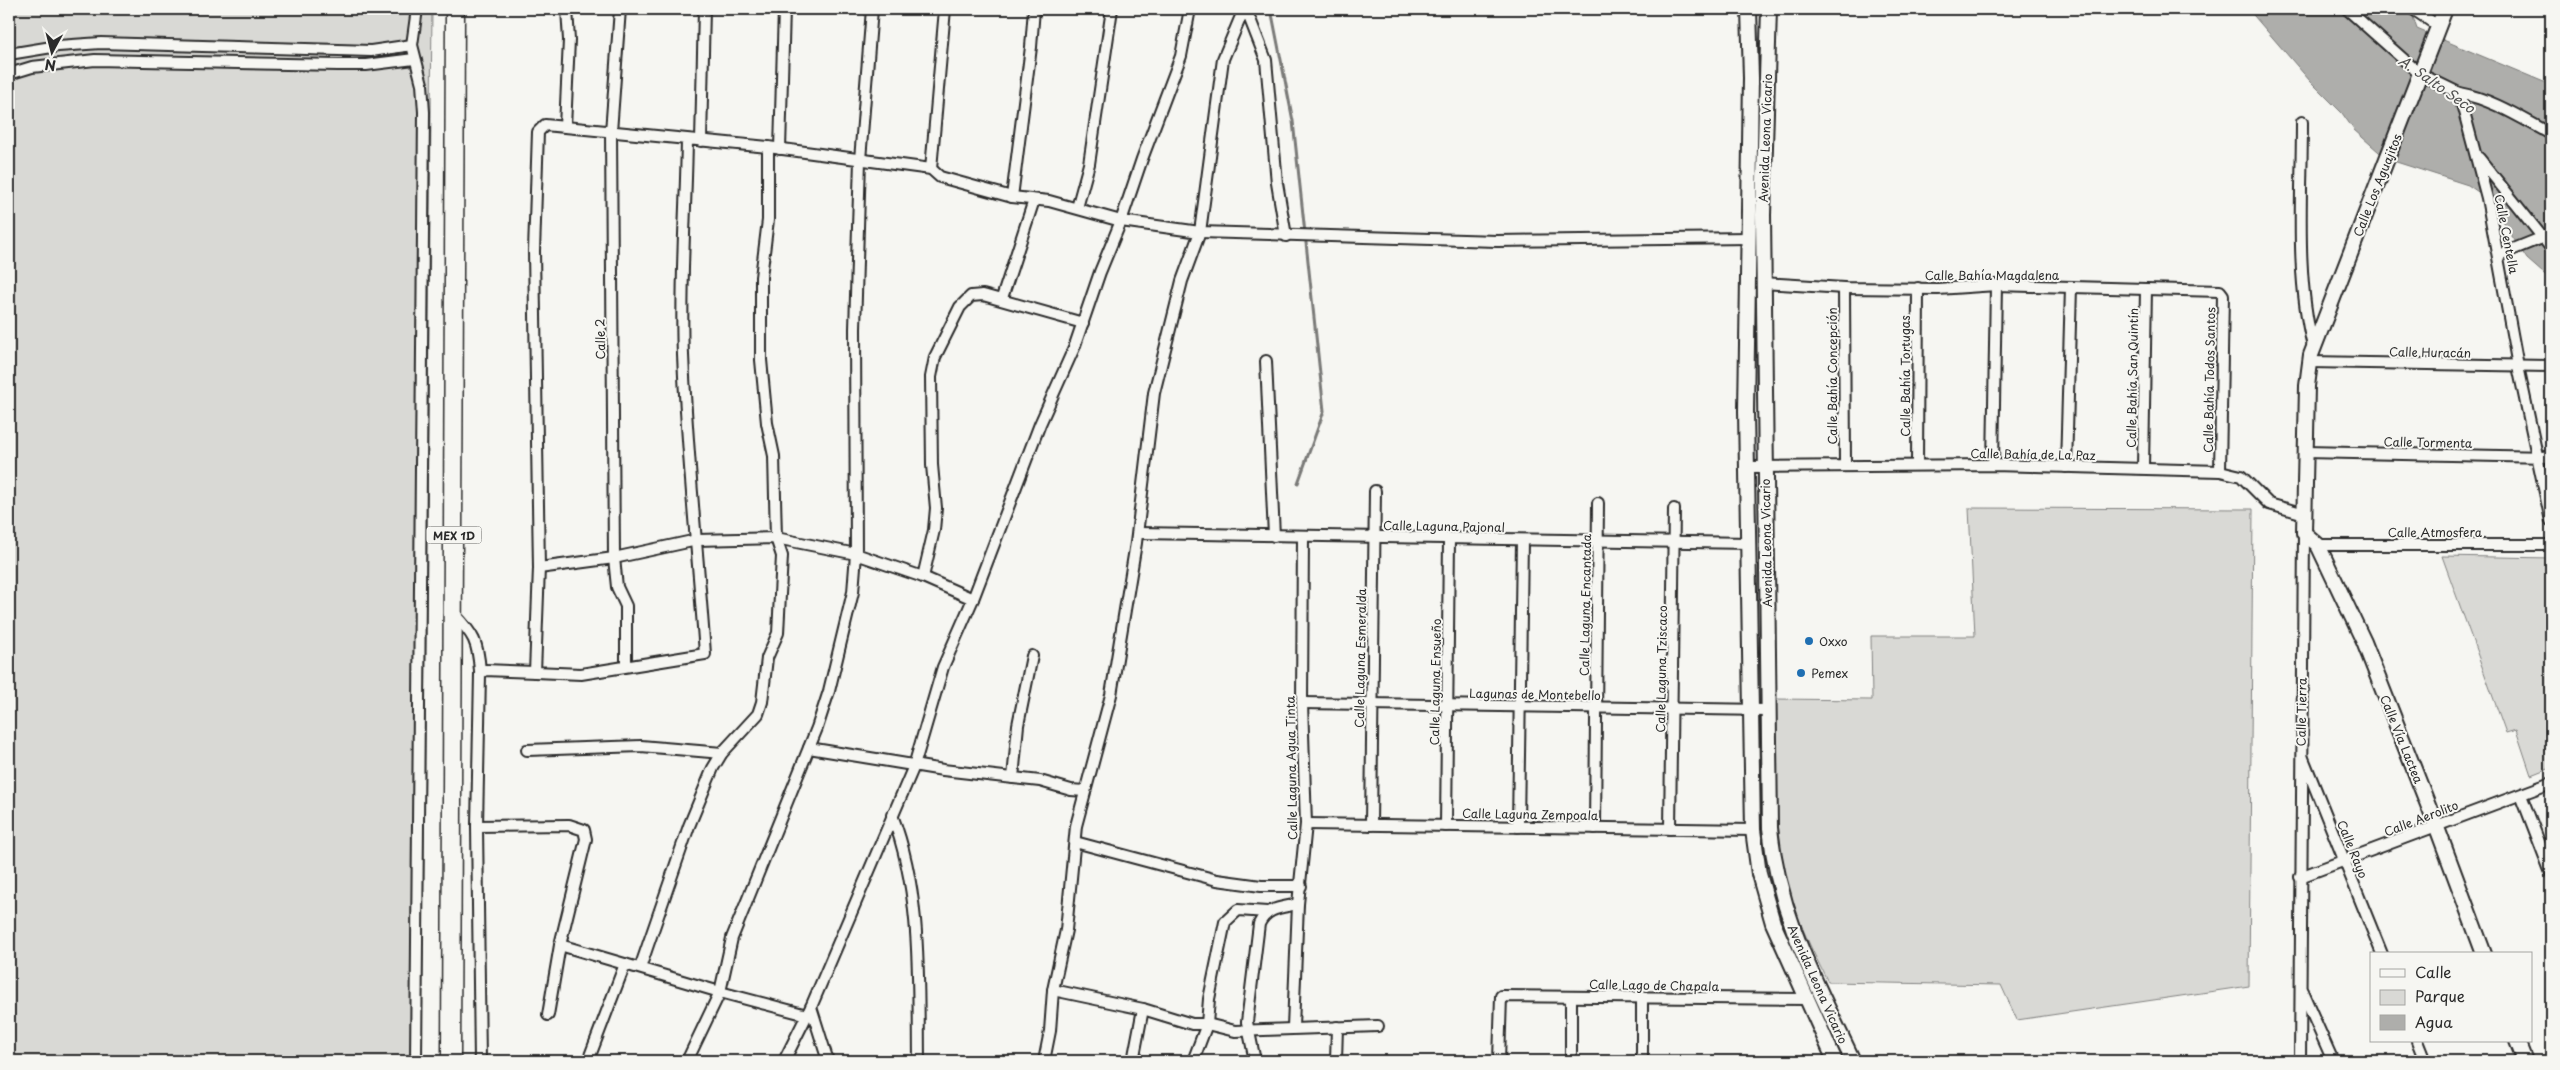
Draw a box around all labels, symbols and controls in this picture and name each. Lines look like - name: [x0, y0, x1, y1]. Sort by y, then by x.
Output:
- north arrow: [28, 28, 78, 78]
- water label: A. Salto Seco: [2395, 50, 2480, 119]
- text: N: [44, 54, 57, 76]
- street label: Avenida Leona Vicario: [1754, 73, 1776, 203]
- street label: Calle Los Aguajitos: [2348, 130, 2406, 239]
- street label: Calle Centella: [2490, 193, 2524, 276]
- street label: Calle Bahía Magdalena: [1925, 266, 2060, 284]
- street label: Calle Bahía Concepción: [1823, 307, 1841, 445]
- street label: Calle Bahía Todos Santos: [2199, 307, 2219, 453]
- street label: Calle Bahía San Quintín: [2122, 308, 2142, 448]
- street label: Calle Bahía Tortugas: [1896, 315, 1914, 437]
- street label: Calle 2: [591, 318, 609, 360]
- street label: Calle Huracán: [2389, 342, 2471, 362]
- street label: Calle Tormenta: [2383, 432, 2473, 452]
- street label: Calle Bahía de La Paz: [1970, 444, 2096, 464]
- street label: Avenida Leona Vicario: [1756, 478, 1776, 608]
- street label: Calle Laguna Pajonal: [1383, 516, 1505, 536]
- street label: Calle Atmosfera: [2388, 523, 2483, 541]
- road number: MEX 1D: [426, 526, 482, 544]
- street label: Calle Laguna Encantada: [1575, 533, 1595, 676]
- street label: Calle Laguna Esmeralda: [1350, 587, 1370, 728]
- street label: Calle Laguna Tziscaco: [1651, 605, 1671, 733]
- street label: Calle Laguna Ensueño: [1425, 618, 1445, 746]
- place label: Oxxo: [1819, 632, 1848, 650]
- marker: Oxxo: [1803, 635, 1815, 647]
- place label: Pemex: [1811, 664, 1848, 682]
- marker: Pemex: [1795, 667, 1807, 679]
- street label: Calle Tierra: [2291, 677, 2311, 746]
- street label: Lagunas de Montebello: [1469, 684, 1601, 704]
- street label: Calle Vía Lactea: [2376, 692, 2428, 786]
- street label: Calle Laguna Agua Tinta: [1281, 695, 1301, 840]
- street label: Calle Aerolito: [2381, 795, 2461, 840]
- street label: Calle Laguna Zempoala: [1462, 804, 1599, 824]
- street label: Calle Rayo: [2333, 817, 2373, 881]
- street label: Avenida Leona Vicario: [1784, 921, 1853, 1047]
- legend: [2370, 952, 2532, 1042]
- text: Calle: [2415, 960, 2452, 983]
- street label: Calle Lago de Chapala: [1589, 975, 1720, 995]
- text: Parque: [2415, 984, 2465, 1007]
- text: Agua: [2415, 1010, 2453, 1033]

